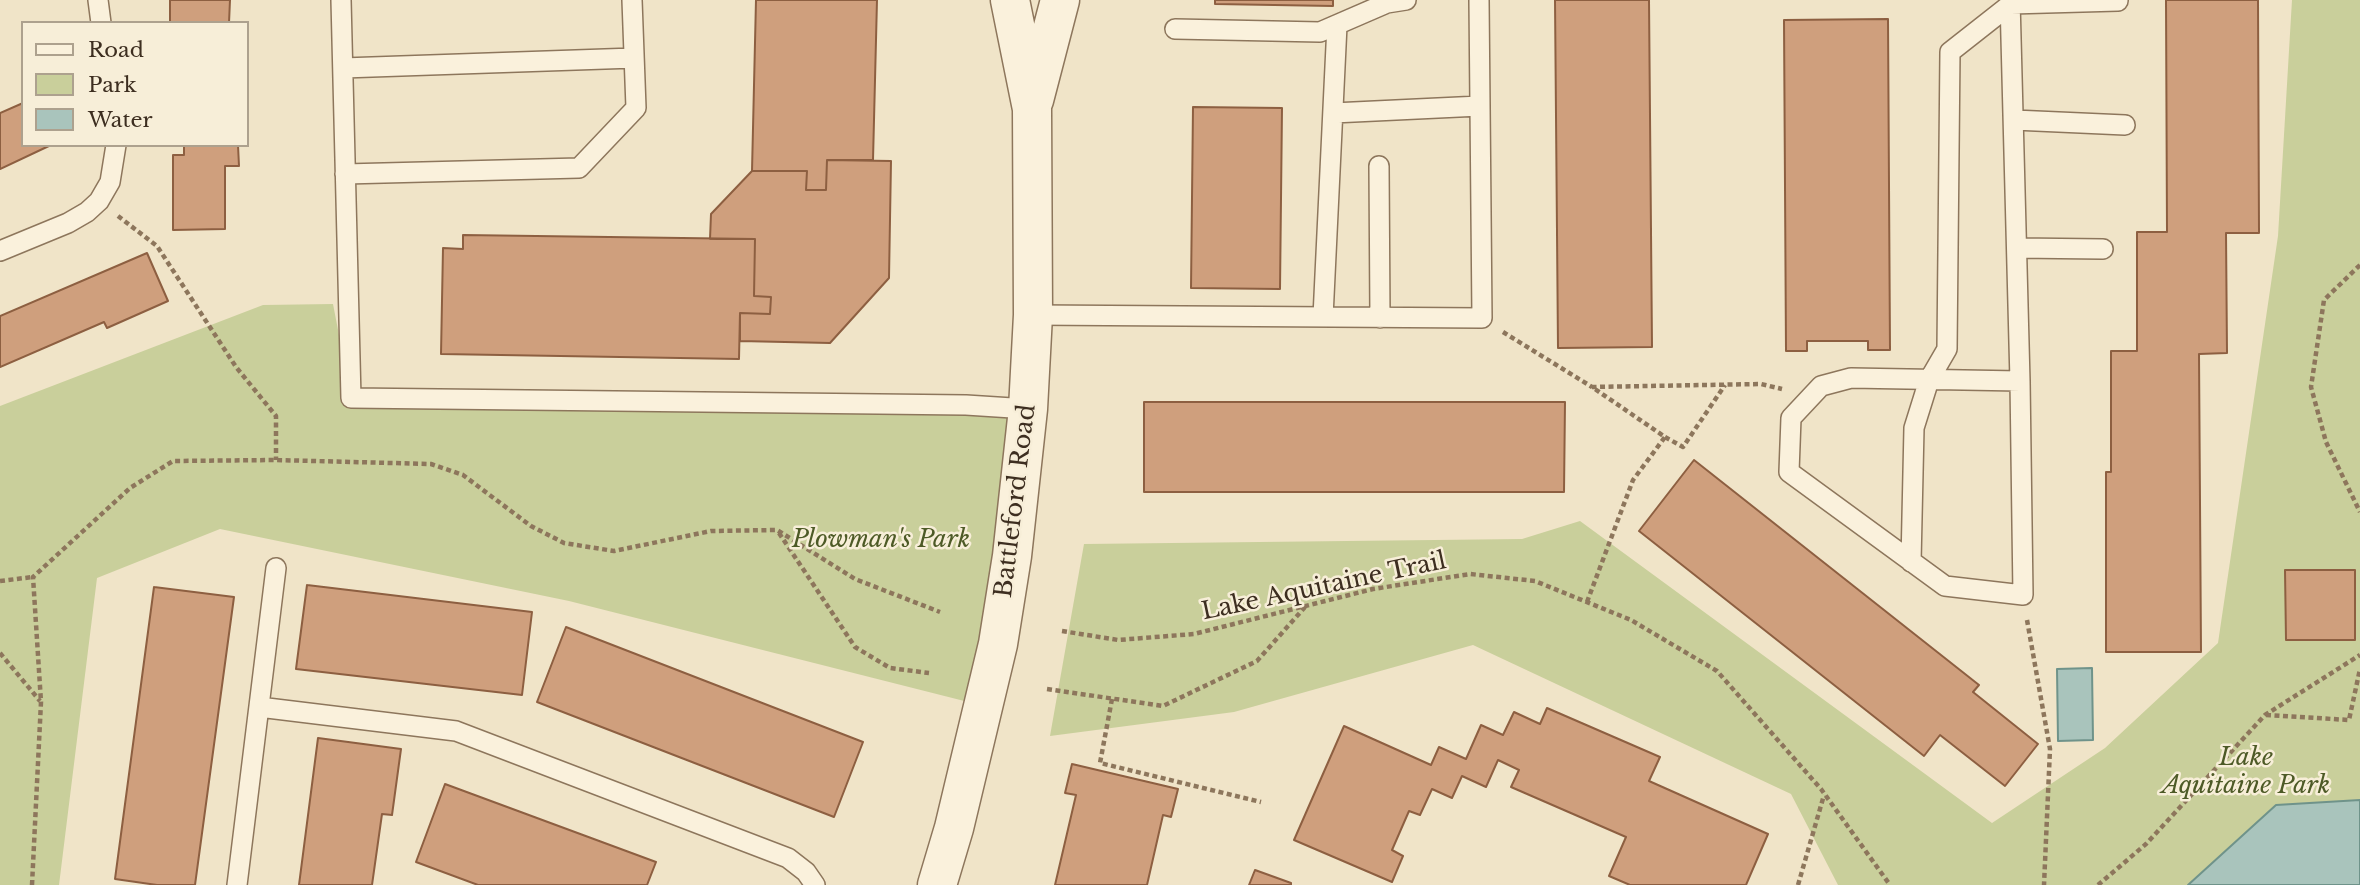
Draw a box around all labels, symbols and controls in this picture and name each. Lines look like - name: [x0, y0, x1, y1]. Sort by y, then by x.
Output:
- legend: [21, 21, 248, 147]
- text: Road: [88, 37, 144, 63]
- text: Park: [88, 72, 137, 98]
- text: Water: [88, 107, 152, 133]
- street label: Battleford Road: [990, 403, 1042, 599]
- park label: Plowman's Park: [792, 526, 970, 554]
- street label: Lake Aquitaine Trail: [1199, 547, 1449, 627]
- park label: Lake Aquitaine Park: [2162, 744, 2330, 800]

